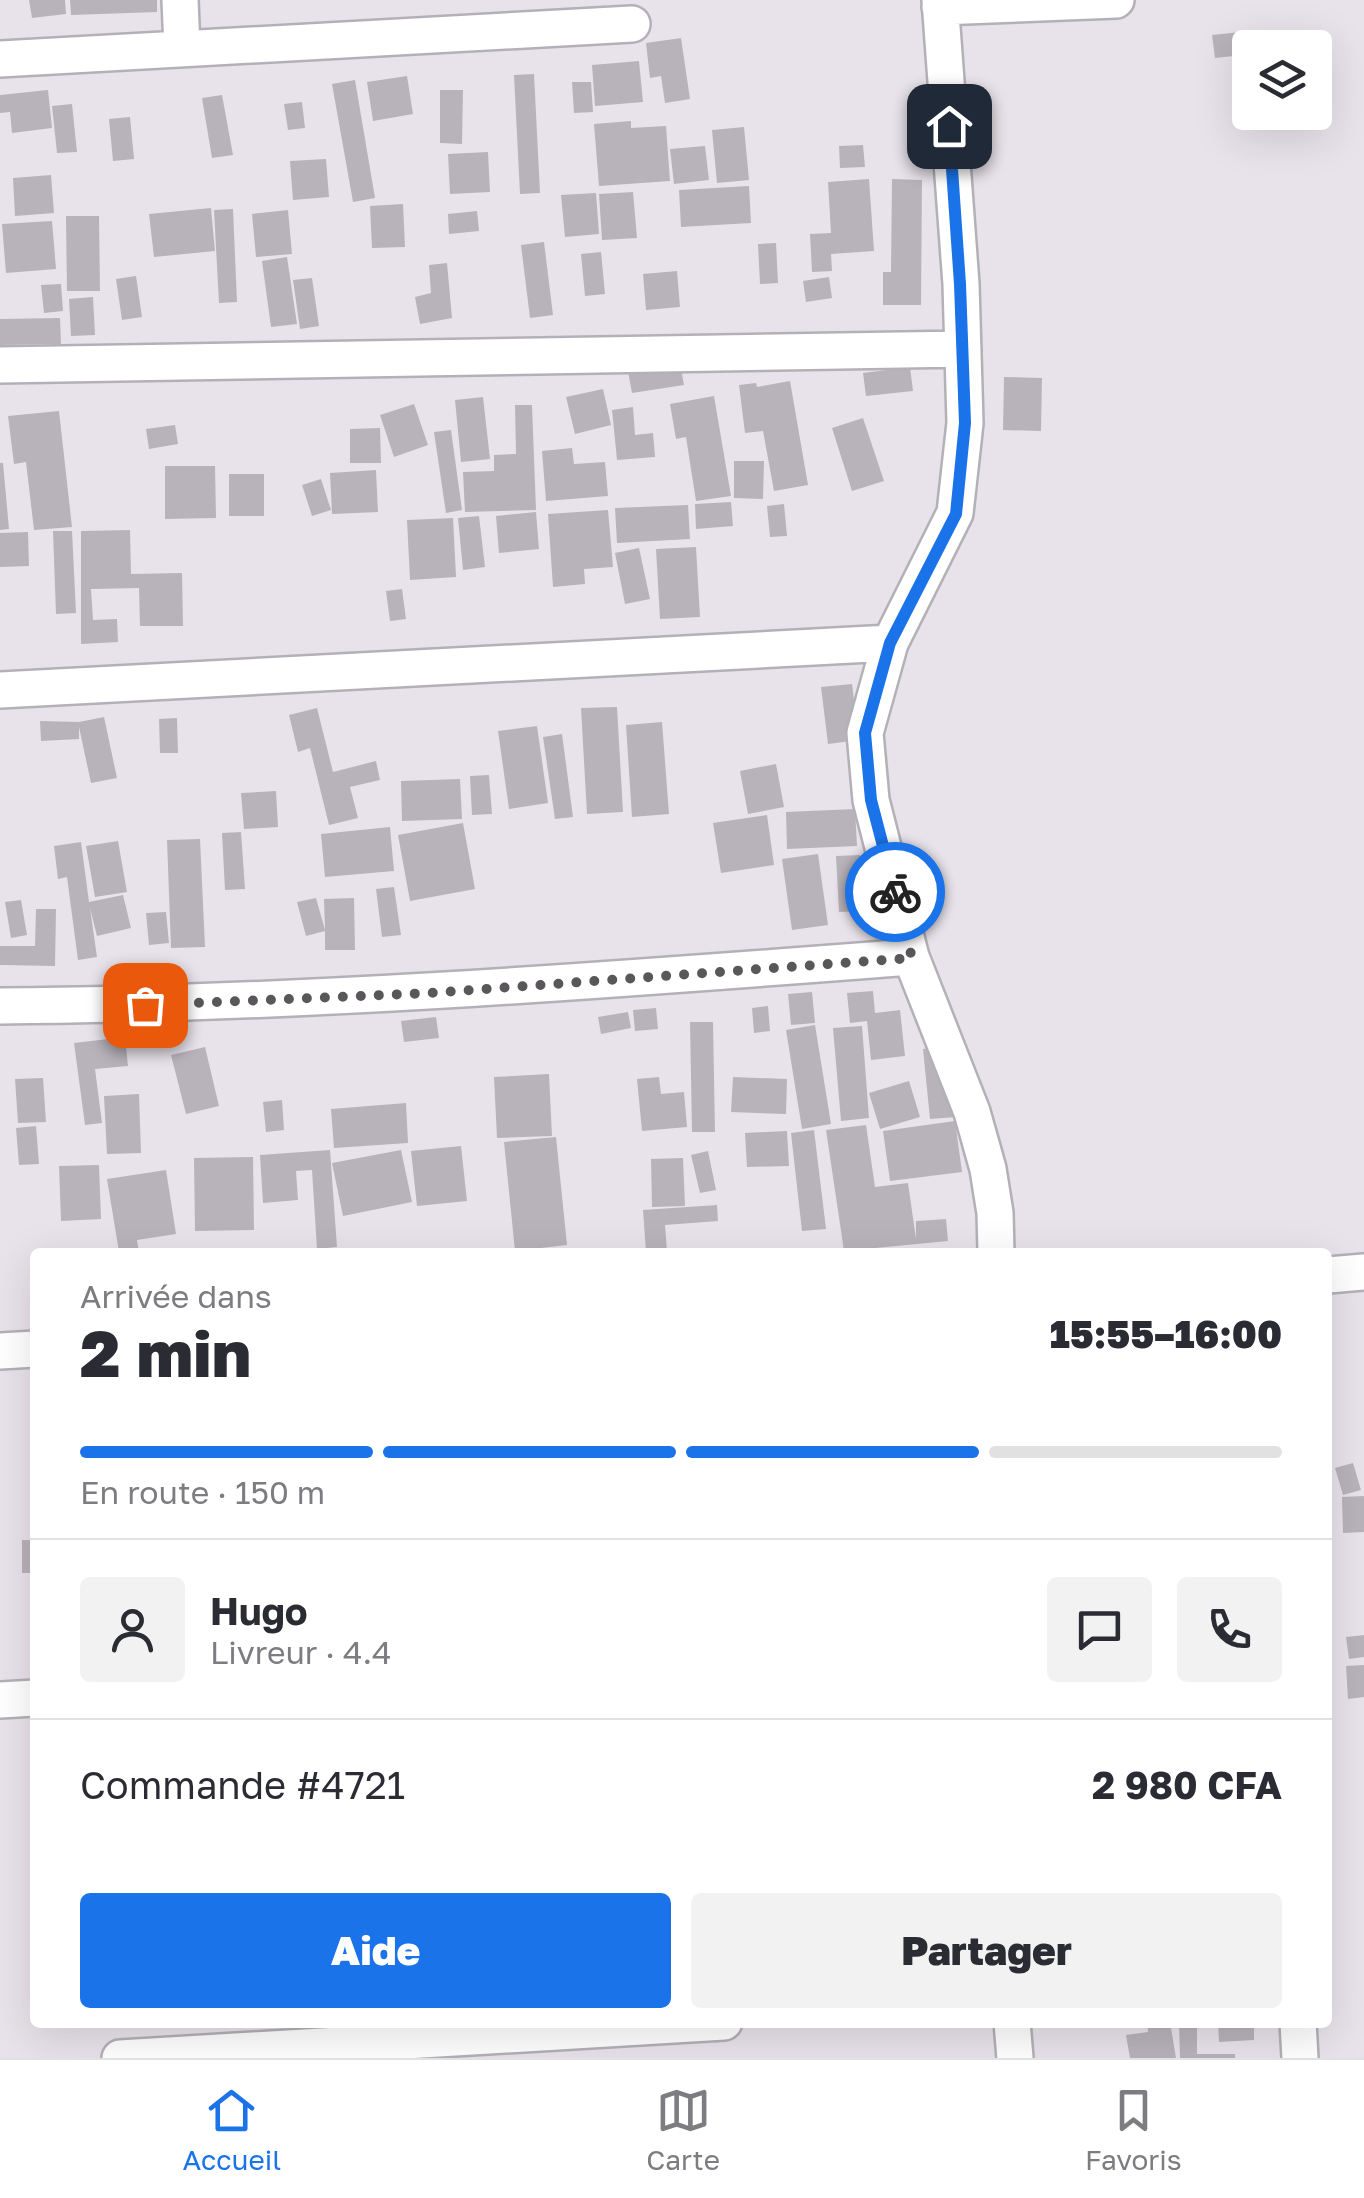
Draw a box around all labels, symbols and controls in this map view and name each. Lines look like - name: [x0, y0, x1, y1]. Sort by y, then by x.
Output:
- map controls: [1232, 30, 1332, 130]
- button: layers: [1232, 30, 1332, 130]
- pin: [907, 84, 992, 169]
- icon: home: [922, 99, 977, 154]
- courier: [845, 842, 945, 942]
- icon: bike: [868, 865, 923, 920]
- pin: [103, 963, 188, 1048]
- icon: bag: [118, 978, 173, 1033]
- text: Arrivée dans: [80, 1277, 272, 1315]
- text: 15:55–16:00: [1050, 1311, 1282, 1356]
- text: 2 min: [80, 1313, 251, 1391]
- text: En route · 150 m: [80, 1473, 325, 1511]
- button: person: [80, 1577, 185, 1682]
- button: chat: [1047, 1577, 1152, 1682]
- button: phone: [1177, 1577, 1282, 1682]
- text: Hugo: [210, 1588, 308, 1633]
- text: Livreur · 4.4: [210, 1633, 392, 1671]
- text: Commande #4721: [80, 1762, 405, 1807]
- text: 2 980 CFA: [1092, 1762, 1282, 1807]
- button: Aide: [80, 1893, 671, 2008]
- button: Partager: [691, 1893, 1282, 2008]
- tab: Accueil: [183, 2083, 281, 2176]
- tab: Carte: [646, 2083, 720, 2176]
- tab: Favoris: [1085, 2083, 1181, 2176]

